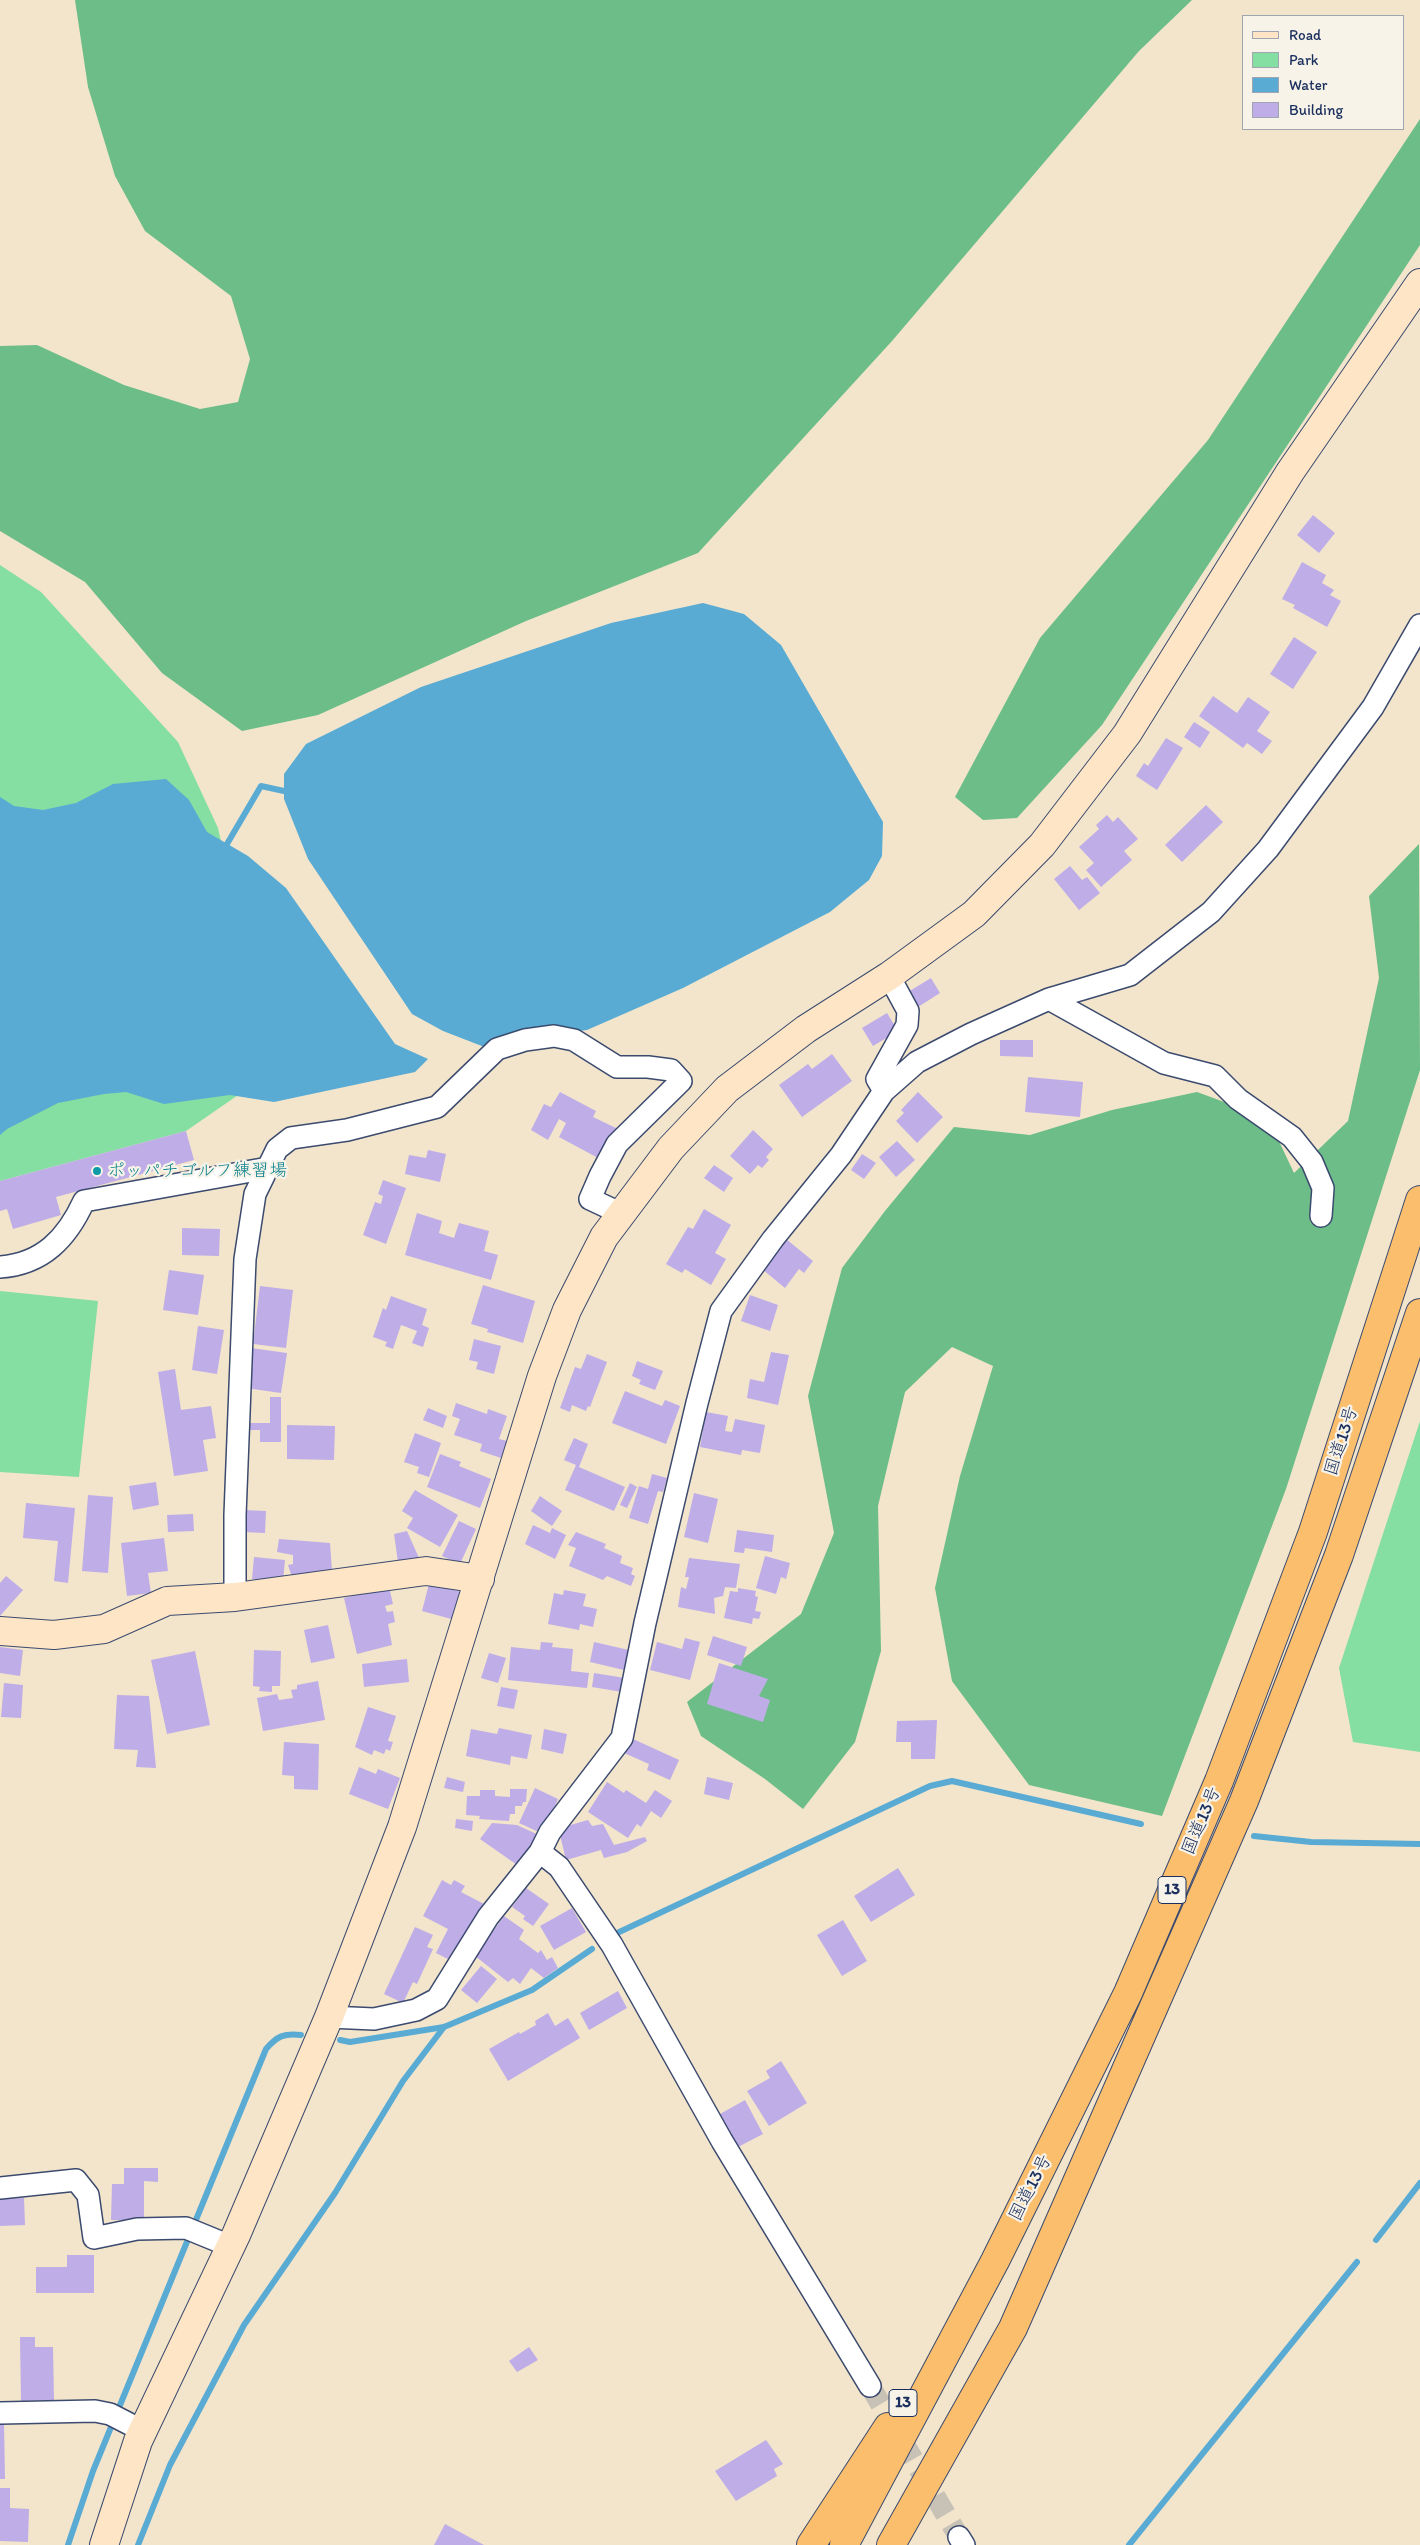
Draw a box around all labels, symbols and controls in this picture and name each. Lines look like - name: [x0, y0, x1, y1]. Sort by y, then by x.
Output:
- legend: [1242, 15, 1405, 130]
- text: Road: [1289, 26, 1321, 44]
- text: Park: [1289, 51, 1319, 69]
- text: Water: [1289, 76, 1327, 94]
- text: Building: [1289, 101, 1343, 119]
- place label: ポッパチゴルフ練習場: [107, 1160, 287, 1182]
- marker: ポッパチゴルフ練習場: [91, 1165, 103, 1177]
- street label: 国道13号: [1321, 1403, 1363, 1479]
- street label: 国道13号: [1178, 1784, 1226, 1858]
- road number: 13: [1158, 1876, 1186, 1904]
- street label: 国道13号: [1005, 2151, 1057, 2225]
- road number: 13: [889, 2390, 917, 2416]

